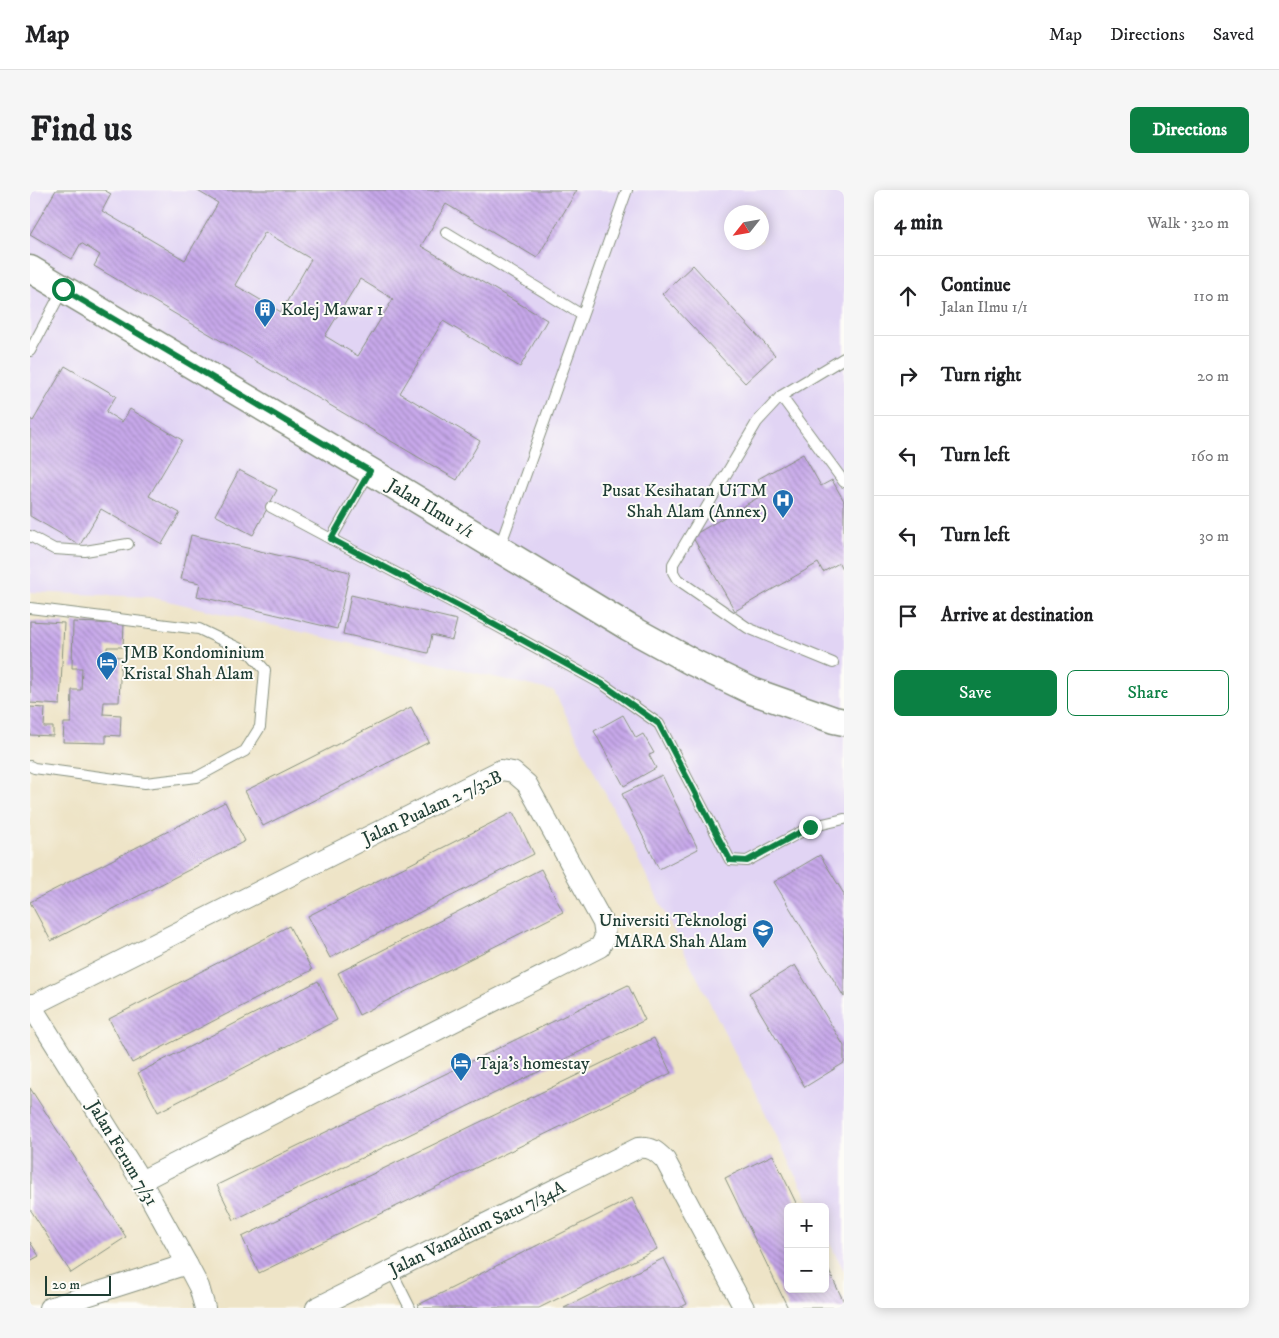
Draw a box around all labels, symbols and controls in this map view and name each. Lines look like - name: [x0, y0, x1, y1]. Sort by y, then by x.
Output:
- text: Map: [25, 20, 69, 50]
- text: Map: [1049, 24, 1082, 46]
- text: Directions: [1110, 24, 1185, 46]
- text: Saved: [1213, 24, 1254, 46]
- button: Directions: [1130, 107, 1249, 153]
- text: Find us: [30, 108, 132, 152]
- north arrow: [724, 205, 769, 250]
- text: 4 min: [894, 210, 943, 236]
- text: Walk · 320 m: [1147, 213, 1229, 233]
- text: Continue: [941, 274, 1011, 297]
- route start: [52, 278, 75, 301]
- icon: ahead: [894, 282, 922, 310]
- text: 110 m: [1193, 286, 1229, 306]
- building icon: Kolej Mawar 1: [253, 297, 277, 328]
- text: Jalan Ilmu 1/1: [941, 297, 1028, 317]
- place label: Kolej Mawar 1: [281, 299, 383, 321]
- icon: right: [894, 362, 922, 390]
- text: Turn right: [941, 364, 1021, 387]
- text: 20 m: [1197, 366, 1229, 386]
- icon: left: [894, 442, 922, 470]
- text: Turn left: [941, 444, 1010, 467]
- text: 160 m: [1191, 446, 1229, 466]
- street label: Jalan Ilmu 1/1: [381, 473, 478, 543]
- place label: Pusat Kesihatan UiTM Shah Alam (Annex): [602, 480, 767, 523]
- hospital icon: Pusat Kesihatan UiTM Shah Alam (Annex): [771, 488, 795, 519]
- icon: left: [894, 522, 922, 550]
- text: Turn left: [941, 524, 1010, 547]
- text: 30 m: [1199, 526, 1229, 546]
- icon: arrive: [894, 602, 922, 630]
- text: Arrive at destination: [941, 604, 1093, 627]
- place label: JMB Kondominium Kristal Shah Alam: [121, 642, 265, 685]
- hotel icon: JMB Kondominium Kristal Shah Alam: [95, 650, 119, 681]
- button: Save: [894, 670, 1057, 716]
- button: Share: [1067, 670, 1229, 716]
- street label: Jalan Pualam 2 7/32B: [357, 766, 506, 851]
- route end: [799, 816, 822, 839]
- place label: Universiti Teknologi MARA Shah Alam: [599, 910, 747, 953]
- school or university icon: Universiti Teknologi MARA Shah Alam: [751, 918, 775, 949]
- hotel icon: Taja's homestay: [449, 1051, 473, 1082]
- place label: Taja's homestay: [477, 1053, 590, 1075]
- street label: Jalan Ferum 7/31: [81, 1095, 162, 1210]
- street label: Jalan Vanadium Satu 7/34A: [384, 1176, 570, 1282]
- map controls: [784, 1203, 829, 1293]
- button: +: [784, 1203, 829, 1248]
- button: −: [784, 1248, 829, 1293]
- scale bar: [45, 1273, 111, 1296]
- text: 20 m: [52, 1276, 80, 1294]

